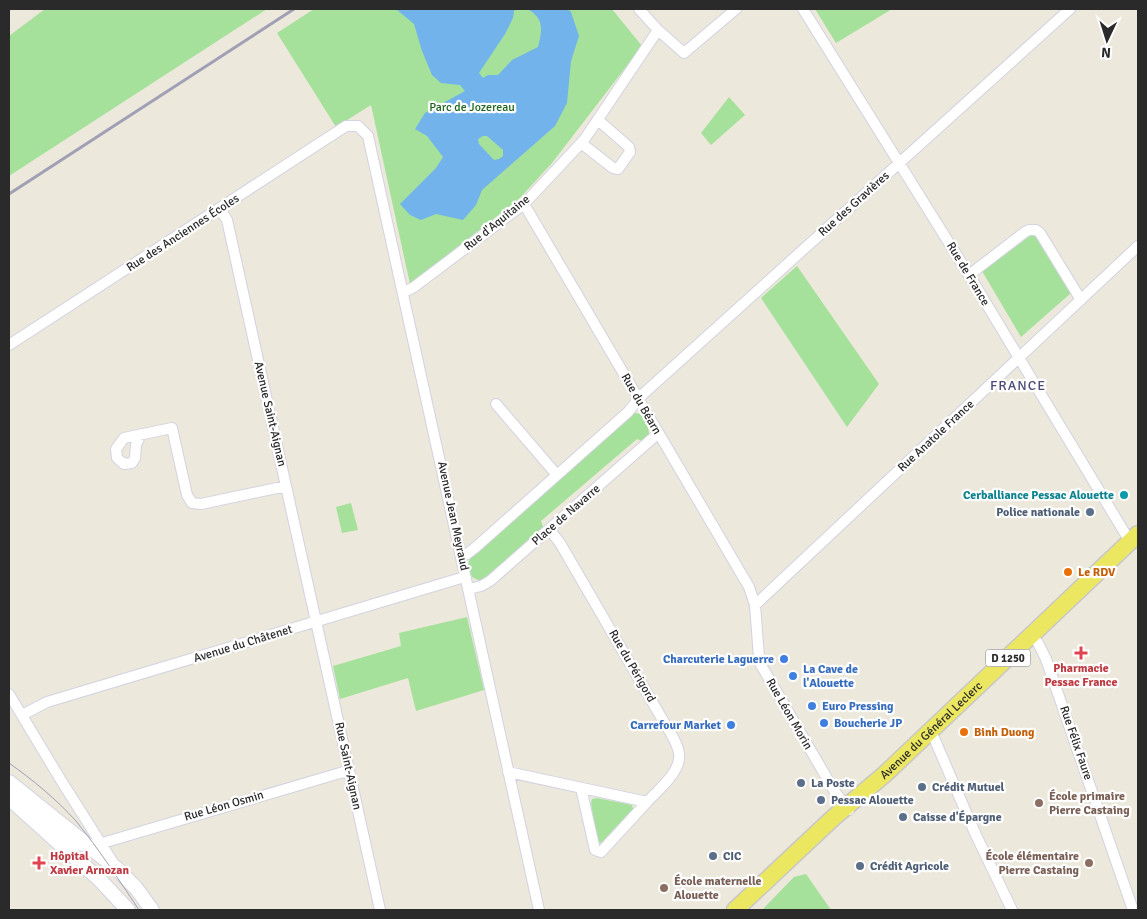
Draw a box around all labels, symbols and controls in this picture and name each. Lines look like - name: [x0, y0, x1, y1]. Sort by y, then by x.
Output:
- north arrow: [1082, 15, 1132, 65]
- text: N: [1101, 44, 1112, 61]
- park label: Parc de Jozereau: [429, 100, 515, 115]
- street label: Rue des Gravières: [815, 168, 893, 240]
- street label: Rue des Anciennes Écoles: [124, 191, 242, 275]
- street label: Rue d'Aquitaine: [461, 192, 533, 254]
- street label: Rue de France: [943, 239, 993, 309]
- street label: Avenue Saint-Aignan: [251, 360, 289, 468]
- street label: Rue du Béarn: [618, 371, 664, 437]
- district label: FRANCE: [990, 377, 1046, 394]
- street label: Rue Anatole France: [895, 397, 977, 475]
- street label: Avenue Jean Meyraud: [434, 460, 472, 572]
- street label: Place de Navarre: [529, 481, 603, 549]
- place label: Cerballiance Pessac Alouette: [963, 488, 1114, 503]
- marker: Cerballiance Pessac Alouette: [1118, 489, 1130, 501]
- place label: Police nationale: [996, 505, 1080, 520]
- marker: Police nationale: [1084, 506, 1096, 518]
- place label: Le RDV: [1078, 565, 1116, 580]
- marker: Le RDV: [1062, 566, 1074, 578]
- street label: Avenue du Châtenet: [192, 622, 294, 666]
- street label: Rue du Périgord: [605, 627, 659, 705]
- marker: Pharmacie Pessac France: [1075, 647, 1087, 659]
- road number: D 1250: [986, 650, 1030, 666]
- place label: Charcuterie Laguerre: [663, 652, 774, 667]
- marker: Charcuterie Laguerre: [778, 653, 790, 665]
- place label: Pharmacie Pessac France: [1045, 661, 1117, 690]
- place label: La Cave de l'Alouette: [803, 662, 858, 691]
- marker: La Cave de l'Alouette: [787, 670, 799, 682]
- street label: Rue Léon Morin: [763, 676, 815, 752]
- street label: Avenue du Général Leclerc: [877, 678, 986, 783]
- place label: Euro Pressing: [822, 699, 894, 714]
- marker: Euro Pressing: [806, 700, 818, 712]
- street label: Rue Félix Faure: [1056, 704, 1096, 782]
- place label: Boucherie JP: [834, 716, 902, 731]
- marker: Boucherie JP: [818, 717, 830, 729]
- place label: Carrefour Market: [630, 718, 721, 733]
- marker: Carrefour Market: [725, 719, 737, 731]
- street label: Rue Saint-Aignan: [331, 721, 365, 811]
- place label: Binh Duong: [974, 725, 1035, 740]
- marker: Binh Duong: [958, 726, 970, 738]
- place label: La Poste: [811, 776, 855, 791]
- marker: La Poste: [795, 777, 807, 789]
- place label: Crédit Mutuel: [932, 780, 1005, 795]
- marker: Crédit Mutuel: [916, 781, 928, 793]
- street label: Rue Léon Osmin: [183, 787, 265, 825]
- place label: École primaire Pierre Castaing: [1049, 789, 1130, 818]
- place label: Pessac Alouette: [831, 793, 914, 808]
- marker: Pessac Alouette: [815, 794, 827, 806]
- marker: École primaire Pierre Castaing: [1033, 797, 1045, 809]
- place label: Caisse d'Épargne: [913, 810, 1002, 825]
- marker: Caisse d'Épargne: [897, 811, 909, 823]
- place label: Hôpital Xavier Arnozan: [50, 849, 129, 878]
- place label: CIC: [723, 849, 742, 864]
- place label: École élémentaire Pierre Castaing: [986, 849, 1080, 878]
- marker: CIC: [707, 850, 719, 862]
- marker: Hôpital Xavier Arnozan: [32, 856, 46, 870]
- marker: École élémentaire Pierre Castaing: [1083, 857, 1095, 869]
- place label: Crédit Agricole: [870, 859, 949, 874]
- marker: Crédit Agricole: [854, 860, 866, 872]
- place label: École maternelle Alouette: [674, 874, 762, 903]
- marker: École maternelle Alouette: [658, 882, 670, 894]

